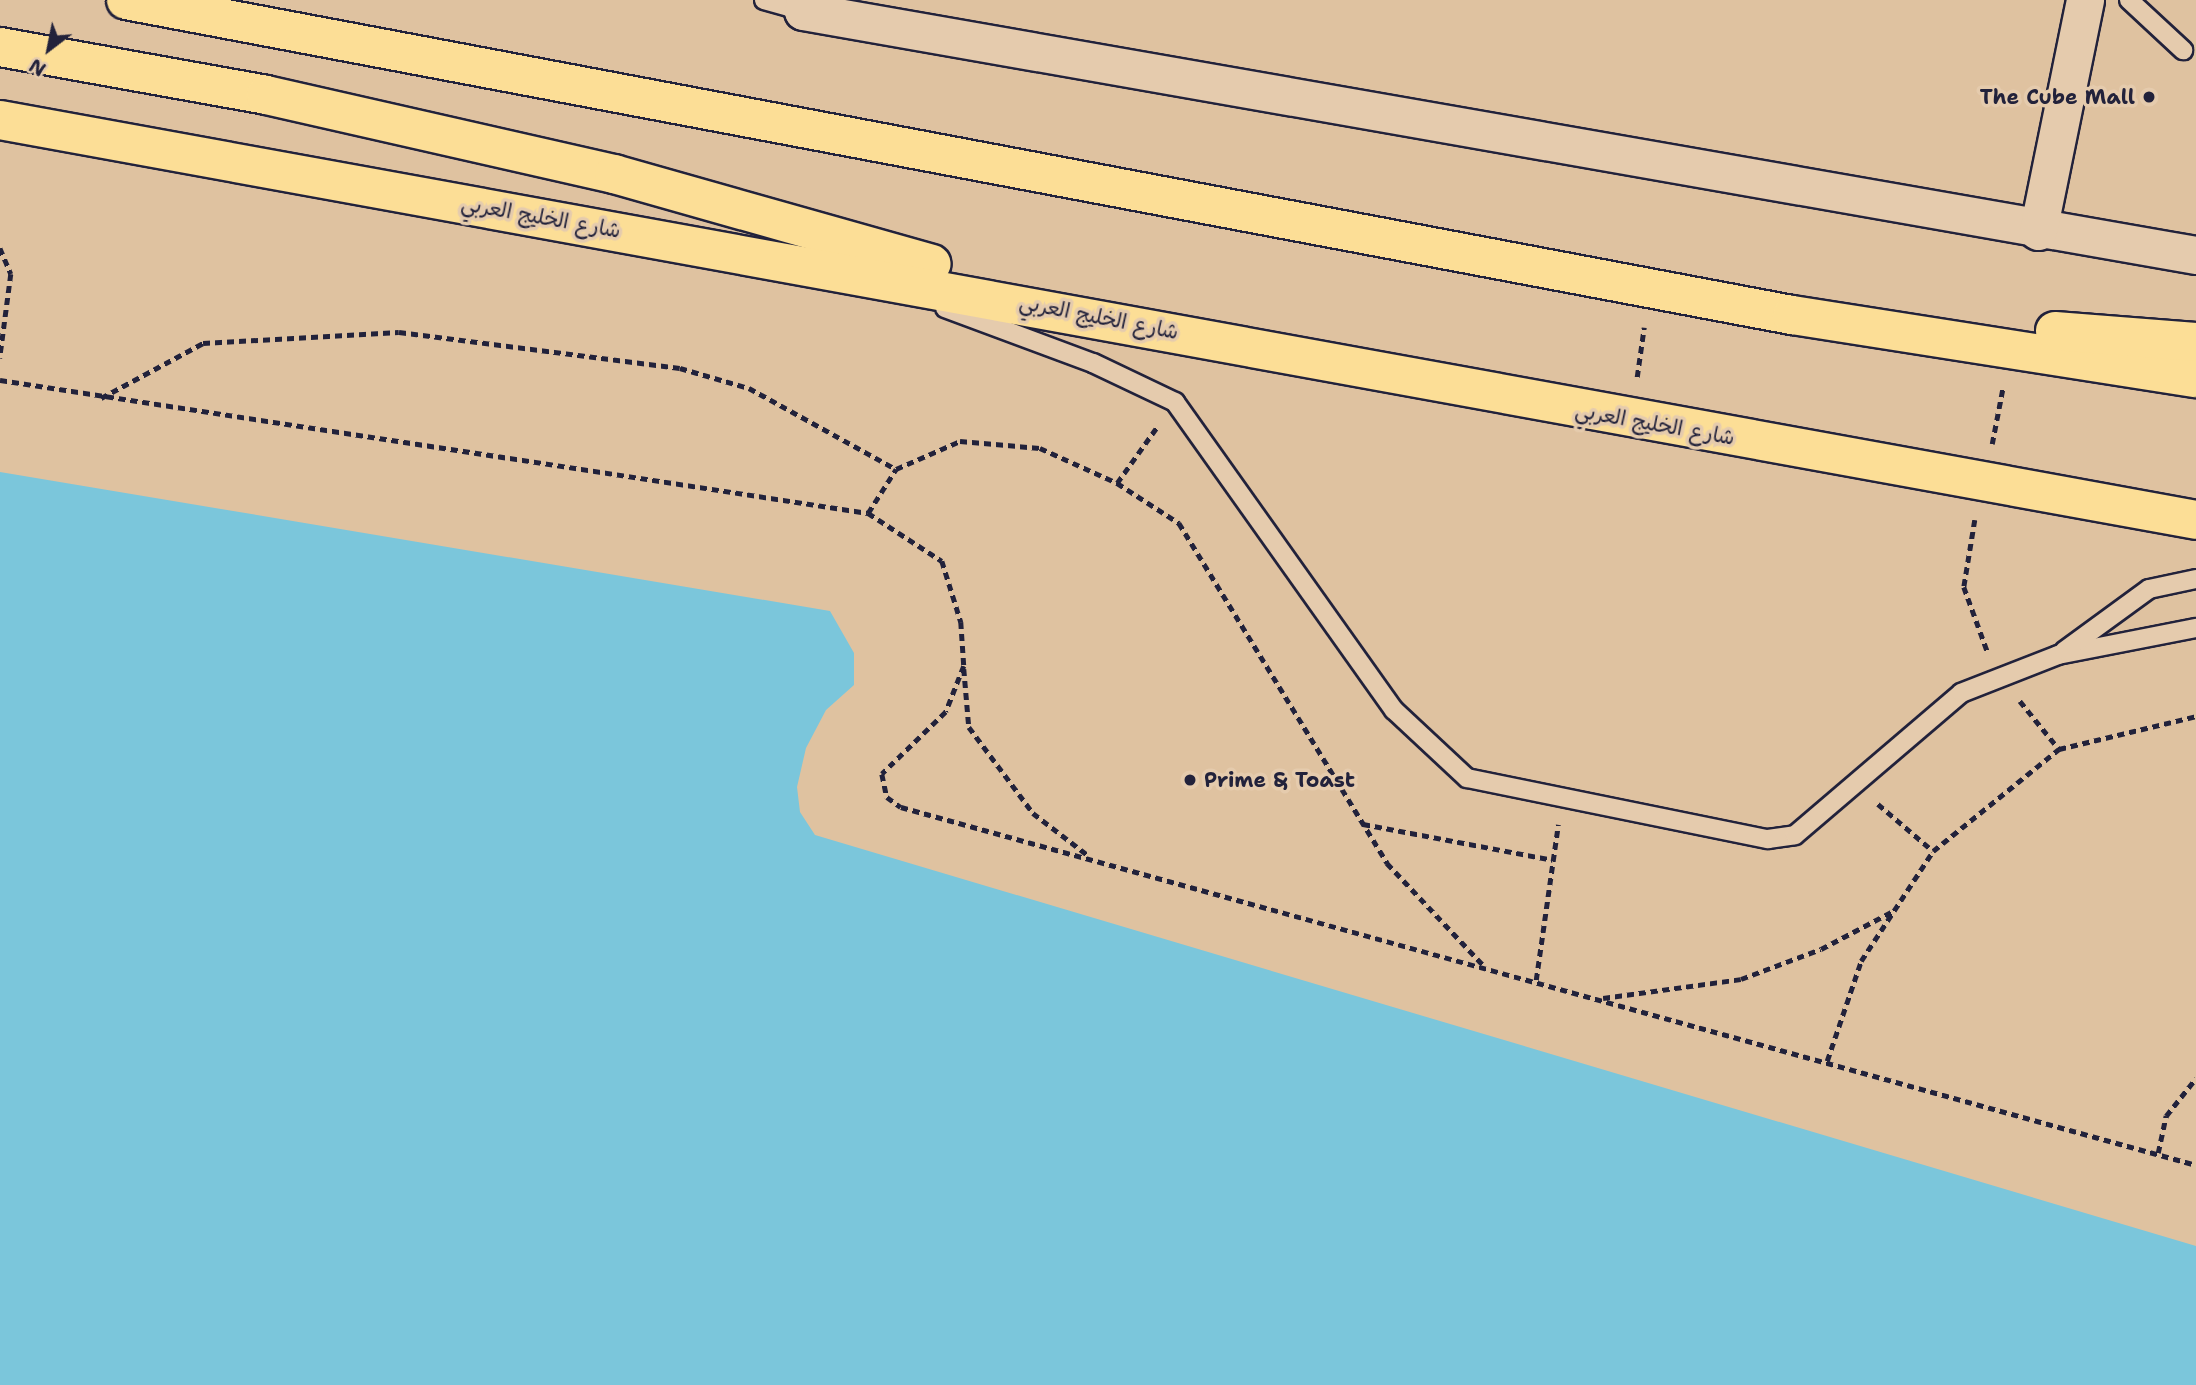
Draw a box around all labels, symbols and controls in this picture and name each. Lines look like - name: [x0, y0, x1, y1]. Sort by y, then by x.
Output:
- north arrow: [14, 14, 84, 84]
- text: N: [25, 53, 51, 82]
- place label: The Cube Mall: [1980, 84, 2135, 110]
- marker: The Cube Mall: [2141, 89, 2157, 105]
- street label: شارع الخليج العربي: [459, 191, 623, 243]
- street label: شارع الخليج العربي: [1017, 289, 1181, 345]
- street label: شارع الخليج العربي: [1573, 398, 1737, 450]
- place label: Prime & Toast: [1204, 767, 1355, 793]
- marker: Prime & Toast: [1182, 772, 1198, 788]

